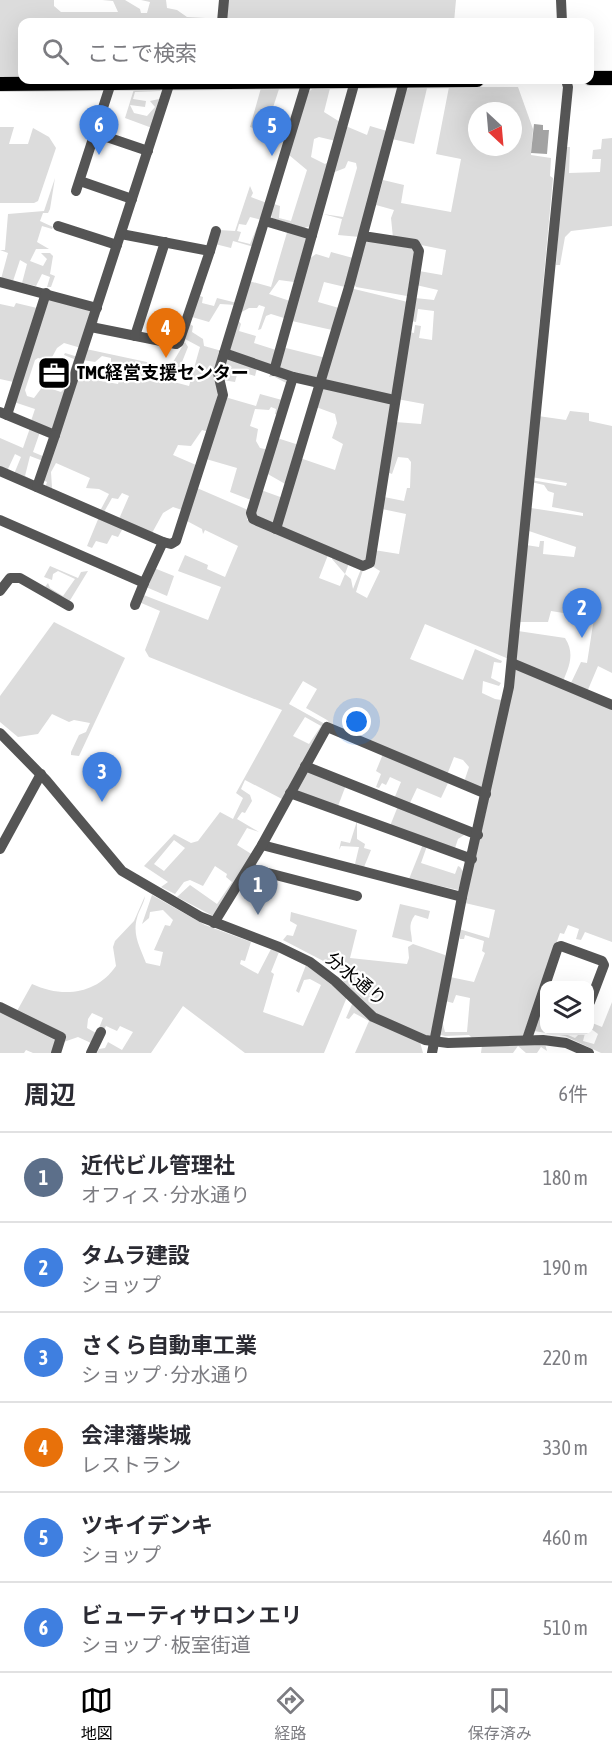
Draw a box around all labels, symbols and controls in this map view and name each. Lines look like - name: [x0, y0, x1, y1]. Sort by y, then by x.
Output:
- search box: [18, 18, 594, 84]
- icon: search: [39, 35, 72, 68]
- text: ここで検索: [87, 40, 197, 66]
- north arrow: [468, 102, 522, 156]
- pin: 6: [80, 106, 118, 155]
- pin: 5: [252, 106, 292, 156]
- pin: 4: [146, 308, 186, 358]
- office icon: TMC経営支援センター: [36, 355, 72, 391]
- place label: TMC経営支援センター: [77, 362, 249, 383]
- pin: 2: [562, 588, 602, 638]
- your location: [342, 707, 371, 736]
- pin: 3: [82, 752, 122, 802]
- pin: 1: [238, 866, 278, 915]
- street label: 分水通り: [322, 947, 391, 1010]
- map controls: [540, 981, 594, 1035]
- button: layers: [540, 981, 594, 1035]
- text: 周辺: [24, 1080, 76, 1110]
- text: 6件: [559, 1082, 588, 1105]
- text: 近代ビル管理社: [81, 1152, 235, 1178]
- text: 1: [39, 1166, 48, 1189]
- text: 180 m: [543, 1166, 588, 1189]
- text: オフィス · 分水通り: [81, 1183, 250, 1206]
- text: タムラ建設: [81, 1242, 190, 1268]
- text: 2: [39, 1256, 48, 1279]
- text: 190 m: [543, 1256, 588, 1279]
- text: ショップ: [81, 1273, 161, 1296]
- text: さくら自動車工業: [81, 1332, 257, 1358]
- text: 3: [39, 1346, 48, 1369]
- text: 220 m: [543, 1346, 588, 1369]
- text: ショップ · 分水通り: [81, 1363, 251, 1386]
- text: 会津藩柴城: [81, 1422, 191, 1448]
- text: 4: [39, 1436, 48, 1459]
- text: 330 m: [543, 1436, 588, 1459]
- text: レストラン: [81, 1453, 181, 1476]
- text: ツキイデンキ: [81, 1512, 213, 1538]
- text: 5: [39, 1526, 48, 1549]
- text: 460 m: [543, 1526, 588, 1549]
- text: ショップ: [81, 1543, 161, 1566]
- text: ビューティサロン エリ: [81, 1602, 303, 1628]
- text: 6: [39, 1616, 48, 1639]
- text: 510 m: [543, 1616, 588, 1639]
- text: ショップ · 板室街道: [81, 1633, 251, 1656]
- tab: 地図: [80, 1684, 113, 1744]
- tab: 経路: [274, 1684, 307, 1744]
- tab: 保存済み: [468, 1684, 532, 1744]

